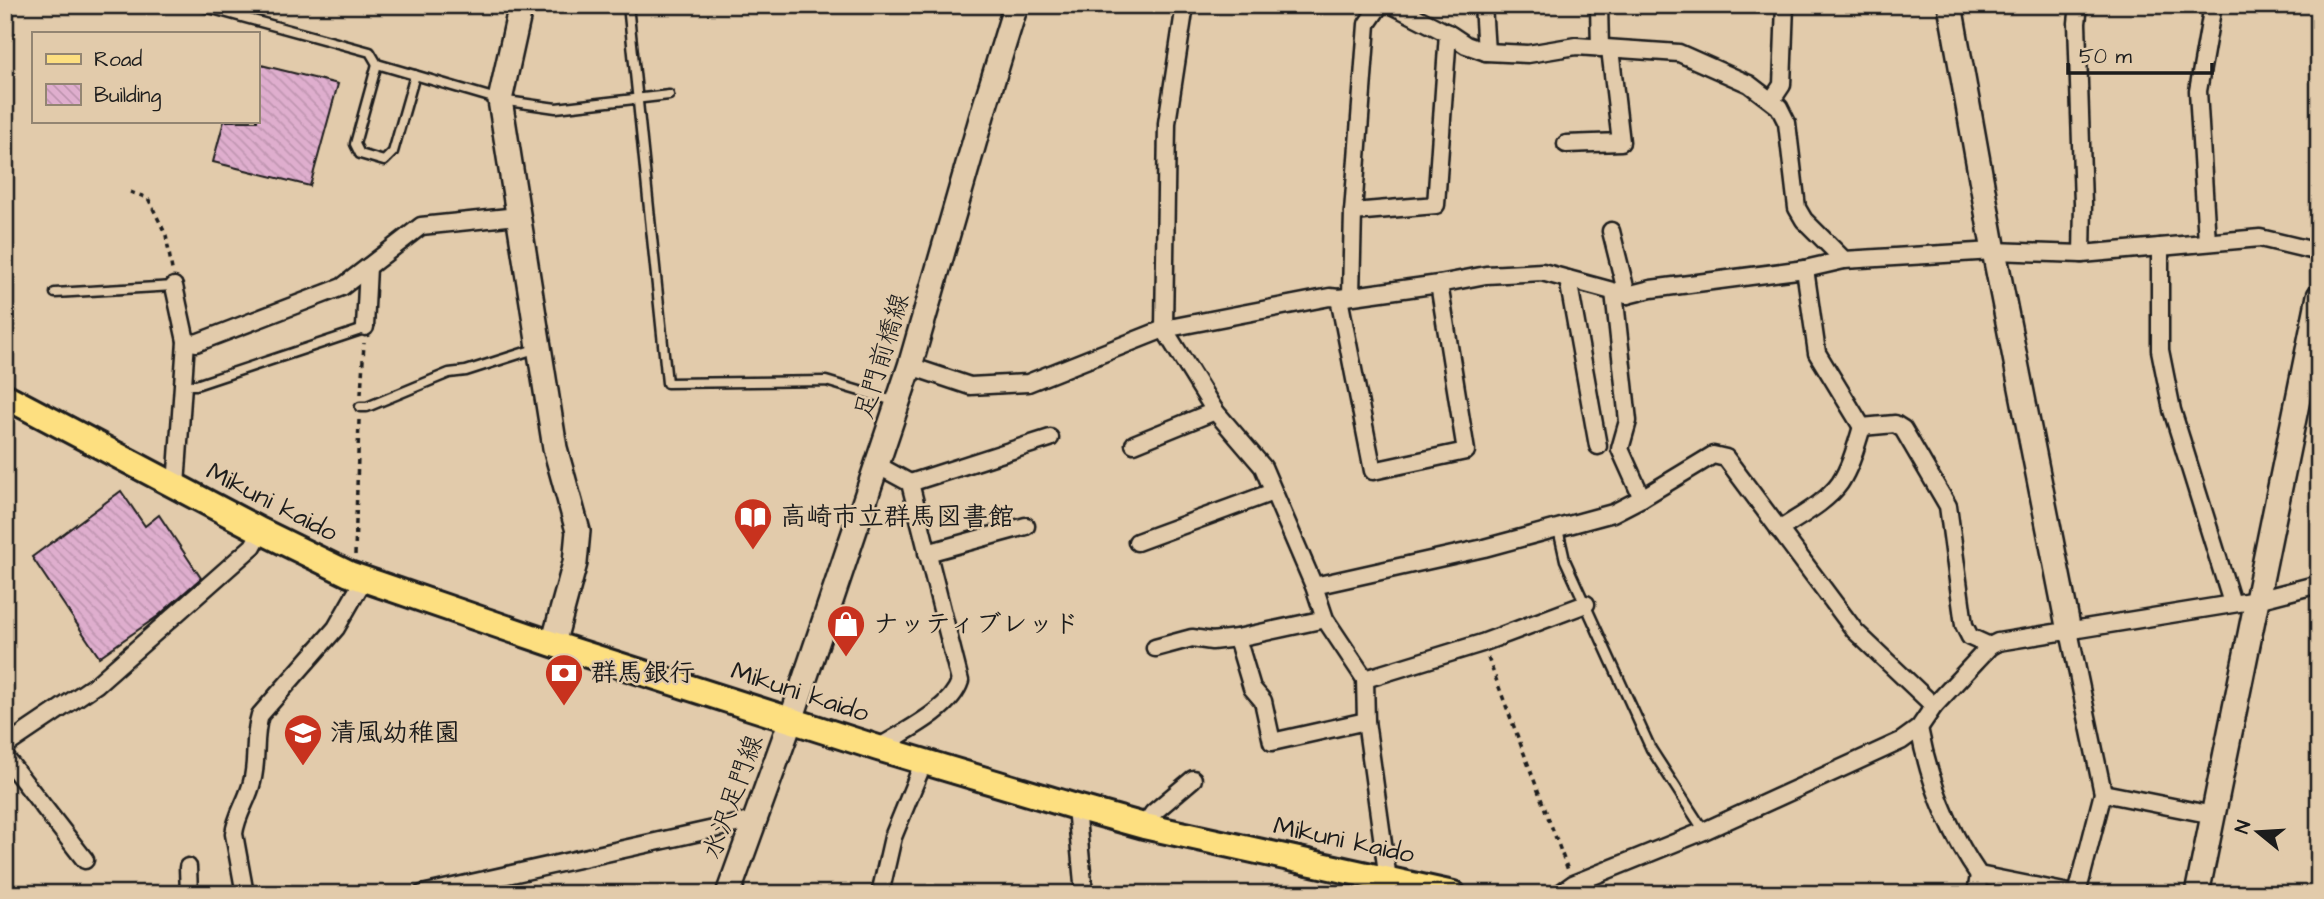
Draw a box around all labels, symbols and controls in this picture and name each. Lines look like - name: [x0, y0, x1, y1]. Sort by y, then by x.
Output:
- legend: [32, 32, 259, 122]
- scale bar: [2068, 32, 2212, 76]
- text: 50 m: [2079, 42, 2133, 71]
- text: Road: [94, 45, 142, 74]
- text: Building: [94, 81, 162, 112]
- street label: 足門前橋線: [846, 289, 918, 423]
- street label: Mikuni kaido: [200, 453, 344, 551]
- library icon: 高崎市立群馬図書館: [732, 496, 774, 551]
- place label: 高崎市立群馬図書館: [780, 499, 1014, 535]
- shop icon: ナッティブレッド: [825, 603, 867, 658]
- place label: ナッティブレッド: [873, 606, 1079, 642]
- bank icon: 群馬銀行: [543, 652, 585, 707]
- street label: Mikuni kaido: [726, 653, 874, 731]
- place label: 群馬銀行: [591, 655, 695, 691]
- school or university icon: 清風幼稚園: [282, 712, 324, 767]
- place label: 清風幼稚園: [330, 715, 460, 751]
- street label: 水沢足門線: [694, 730, 772, 864]
- north arrow: [2222, 797, 2292, 867]
- street label: Mikuni kaido: [1270, 808, 1418, 873]
- text: N: [2229, 817, 2258, 837]

